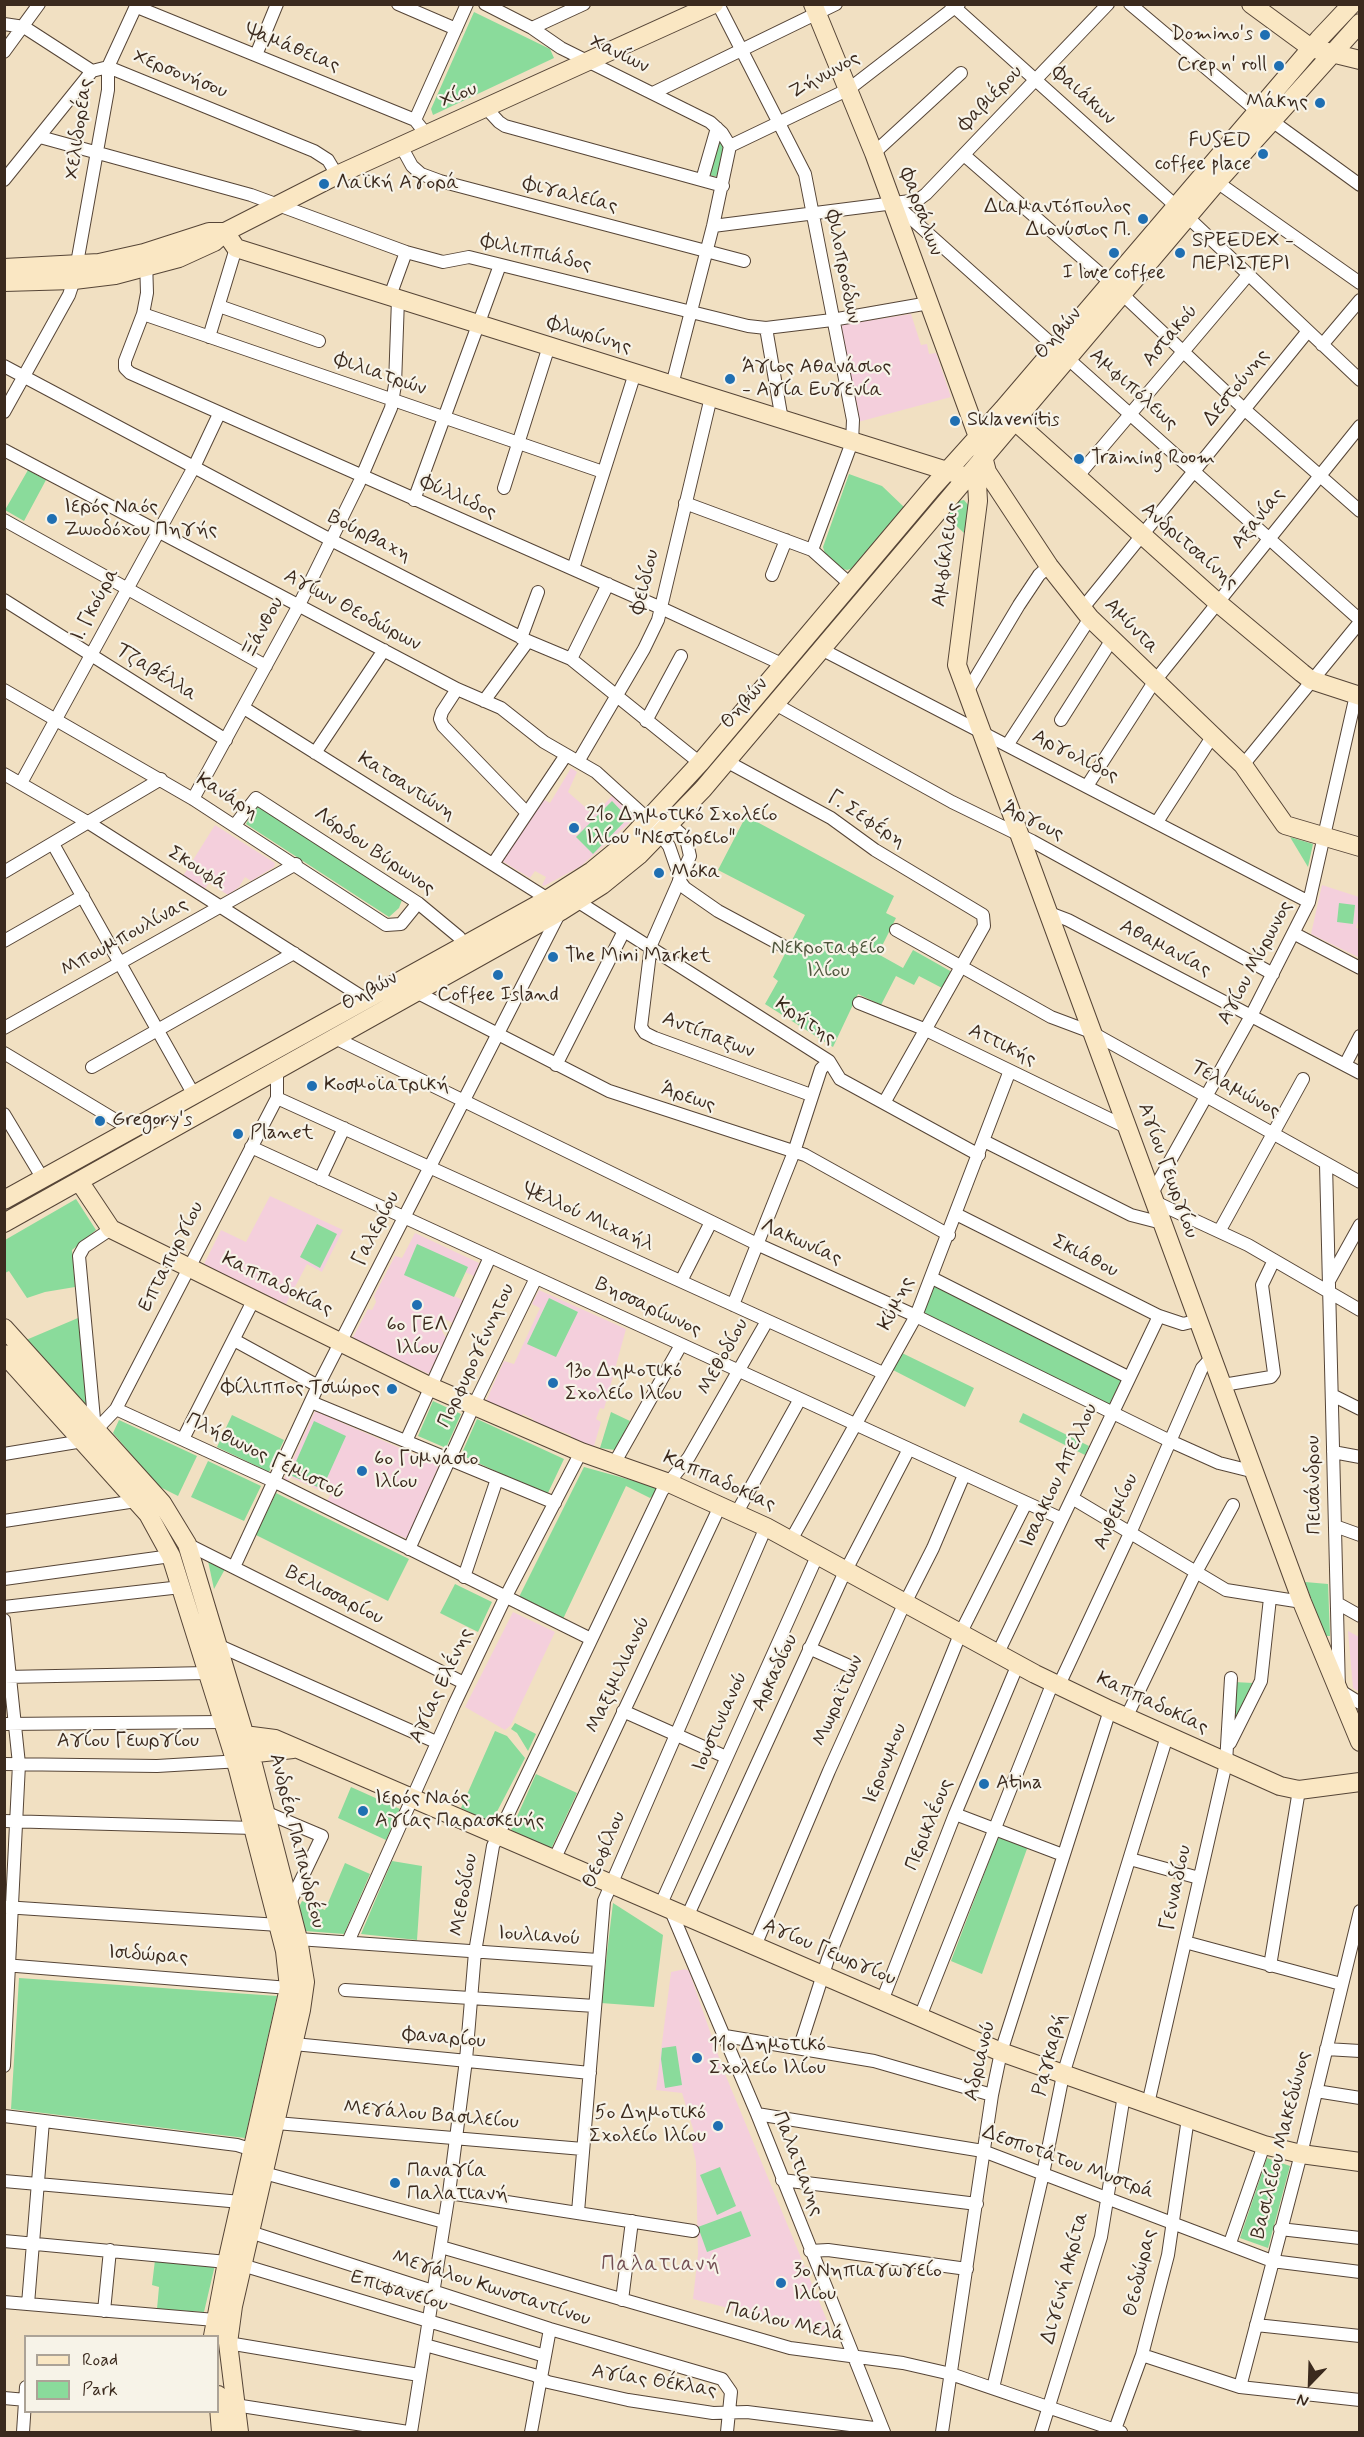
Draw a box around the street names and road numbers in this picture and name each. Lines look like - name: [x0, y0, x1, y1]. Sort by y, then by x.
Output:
- street label: Ψαμάθειας: [241, 19, 343, 79]
- street label: Χανίων: [585, 30, 653, 80]
- street label: Χερσονήσου: [129, 45, 231, 105]
- street label: Ζήνωνος: [786, 47, 864, 105]
- street label: Φαβιέρου: [954, 61, 1028, 137]
- street label: Φαιάκων: [1046, 61, 1120, 131]
- street label: Χελιδορέας: [61, 77, 99, 181]
- street label: Χίου: [437, 78, 481, 114]
- street label: Φαρσάλων: [893, 165, 947, 259]
- street label: Φιγαλείας: [520, 173, 620, 219]
- street label: Φιλοπροόδων: [819, 208, 865, 326]
- street label: Φιλιππιάδος: [478, 230, 594, 278]
- street label: Αστακού: [1138, 300, 1204, 372]
- street label: Θηβών: [1030, 303, 1088, 365]
- street label: Φλωρίνης: [544, 312, 634, 360]
- street label: Αμφιπόλεως: [1084, 344, 1182, 436]
- street label: Δεστούνης: [1199, 345, 1275, 431]
- street label: Φιλιατρών: [331, 348, 429, 402]
- street label: Φύλλιδος: [416, 471, 500, 525]
- street label: Αξανίας: [1227, 484, 1291, 554]
- street label: Ανδριτσαίνης: [1136, 498, 1242, 596]
- street label: Αμφίκλειας: [928, 501, 966, 609]
- street label: Βούρβαχη: [323, 506, 415, 568]
- street label: Φειδίου: [626, 547, 666, 617]
- street label: Ι. Γκούρα: [67, 564, 125, 646]
- street label: Αγίων Θεοδώρων: [279, 565, 425, 657]
- street label: Ξάνθου: [238, 593, 290, 663]
- street label: Αμύντα: [1099, 594, 1163, 660]
- street label: Τζαβέλλα: [111, 639, 201, 707]
- street label: Θηβών: [716, 673, 774, 735]
- street label: Αργολίδος: [1028, 725, 1122, 789]
- street label: Κατσαντώνη: [353, 747, 459, 827]
- street label: Κανάρη: [191, 768, 263, 826]
- street label: Γ. Σεφέρη: [822, 786, 910, 854]
- street label: Άργους: [999, 797, 1067, 847]
- street label: Λόρδου Βύρωνος: [309, 803, 439, 901]
- street label: Σκουφά: [163, 842, 231, 896]
- street label: Μπουμπουλίνας: [57, 893, 193, 983]
- street label: Αγίου Μύρωνος: [1213, 897, 1299, 1029]
- street label: Αθαμανίας: [1115, 915, 1215, 983]
- street label: Θηβών: [338, 967, 402, 1017]
- street label: Κρήτης: [770, 993, 840, 1051]
- street label: Αντίπαξων: [659, 1007, 757, 1065]
- street label: Αττικής: [964, 1019, 1040, 1073]
- street label: Τελαμώνος: [1186, 1056, 1284, 1124]
- street label: Άρεως: [658, 1078, 718, 1118]
- street label: Αγίου Γεωργίου: [1131, 1100, 1203, 1242]
- street label: Ψελλού Μιχαήλ: [519, 1178, 657, 1258]
- street label: Γαλερίου: [348, 1188, 406, 1270]
- street label: Επταπυργίου: [134, 1198, 210, 1316]
- street label: Λακωνίας: [757, 1214, 845, 1272]
- street label: Σκιάθου: [1048, 1230, 1122, 1284]
- street label: Καππαδοκίας: [217, 1248, 337, 1322]
- street label: Βησσαρίωνος: [591, 1273, 705, 1343]
- street label: Κύμης: [874, 1273, 920, 1335]
- street label: Πορφυρογέννητου: [433, 1280, 521, 1432]
- street label: Μεθοδίου: [693, 1315, 755, 1399]
- street label: Ισαακιου Απελλου: [1016, 1400, 1104, 1552]
- street label: Πλήθωνος Γεμιστού: [182, 1408, 348, 1506]
- street label: Πεισάνδρου: [1302, 1435, 1328, 1535]
- street label: Καππαδοκίας: [659, 1446, 779, 1518]
- street label: Ανθεμίου: [1090, 1470, 1144, 1554]
- street label: Βελισσαρίου: [281, 1561, 387, 1631]
- street label: Μαξιμιλιανού: [581, 1613, 657, 1737]
- street label: Αγίας Ελένης: [405, 1625, 479, 1747]
- street label: Αρκαδίου: [748, 1631, 804, 1715]
- street label: Μωραϊτων: [808, 1652, 870, 1750]
- street label: Ιουστινιανού: [688, 1668, 754, 1776]
- street label: Καππαδοκίας: [1092, 1668, 1212, 1740]
- street label: Ιερονυμου: [859, 1720, 913, 1808]
- street label: Αγίου Γεωργίου: [57, 1730, 199, 1754]
- street label: Ανδρέα Παπανδρέου: [263, 1751, 329, 1931]
- street label: Περικλέους: [901, 1775, 959, 1875]
- street label: Θεοφίλου: [578, 1808, 632, 1892]
- street label: Γενναδίου: [1156, 1843, 1198, 1933]
- street label: Μεθοδίου: [446, 1852, 484, 1938]
- street label: Αγίου Γεωργίου: [759, 1914, 899, 1992]
- street label: Ιουλιανού: [497, 1922, 581, 1952]
- street label: Ισιδώρας: [107, 1941, 189, 1971]
- street label: Ραγκαβή: [1029, 2011, 1073, 2099]
- street label: Αδριανού: [960, 2019, 1002, 2103]
- street label: Φαναρίου: [401, 2023, 487, 2055]
- street label: Βασιλείου Μακεδώνος: [1247, 2048, 1317, 2242]
- street label: Μεγάλου Βασιλείου: [342, 2096, 520, 2136]
- street label: Παλατιανης: [766, 2108, 828, 2220]
- street label: Δεσποτάτου Μυστρά: [979, 2121, 1157, 2205]
- street label: Διγενή Ακρίτα: [1037, 2209, 1095, 2347]
- street label: Θεοδώρας: [1119, 2227, 1163, 2319]
- street label: Μεγάλου Κωνσταντίνου: [389, 2246, 593, 2332]
- street label: Επιφανείου: [348, 2266, 450, 2318]
- street label: Παύλου Μελά: [723, 2298, 847, 2348]
- street label: Αγίας Θέκλας: [590, 2360, 718, 2404]

